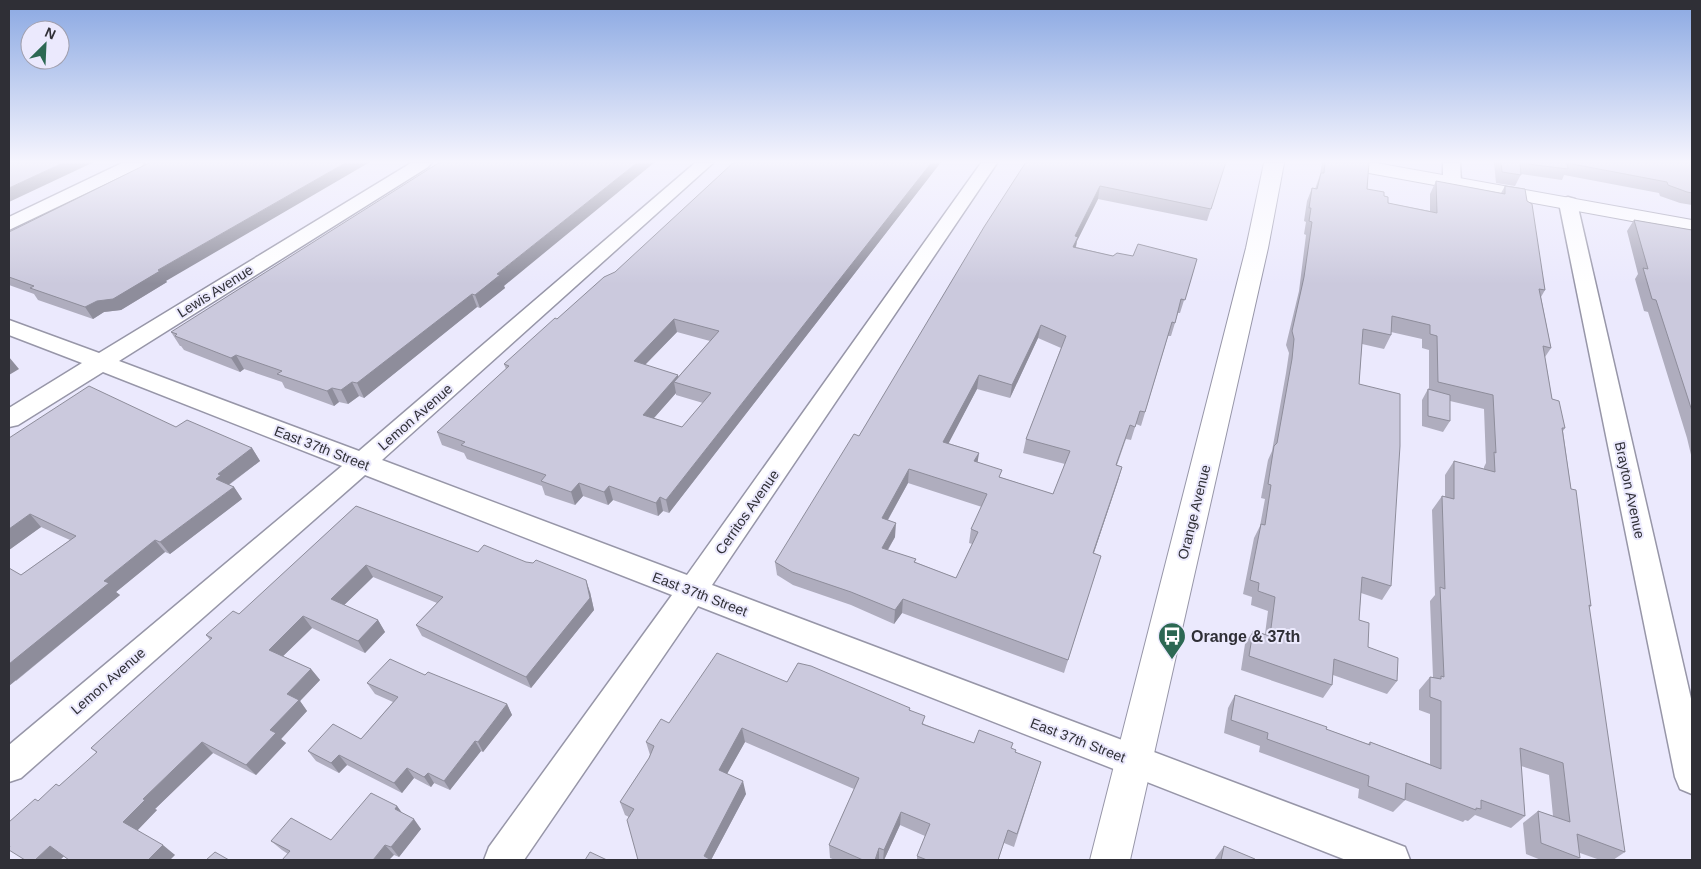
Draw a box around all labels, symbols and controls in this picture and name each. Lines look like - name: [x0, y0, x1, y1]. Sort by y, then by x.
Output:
- north arrow: [20, 20, 70, 70]
- text: N: [42, 24, 58, 42]
- street label: Lewis Avenue: [174, 261, 256, 321]
- street label: Lemon Avenue: [375, 380, 456, 454]
- street label: East 37th Street: [272, 423, 372, 473]
- street label: Brayton Avenue: [1612, 440, 1648, 540]
- street label: Orange Avenue: [1174, 463, 1214, 561]
- street label: Cerritos Avenue: [712, 467, 782, 557]
- street label: East 37th Street: [650, 569, 750, 619]
- bus stop icon: Orange & 37th: [1157, 621, 1187, 660]
- place label: Orange & 37th: [1191, 628, 1300, 645]
- street label: Lemon Avenue: [68, 644, 149, 718]
- street label: East 37th Street: [1028, 715, 1128, 765]

